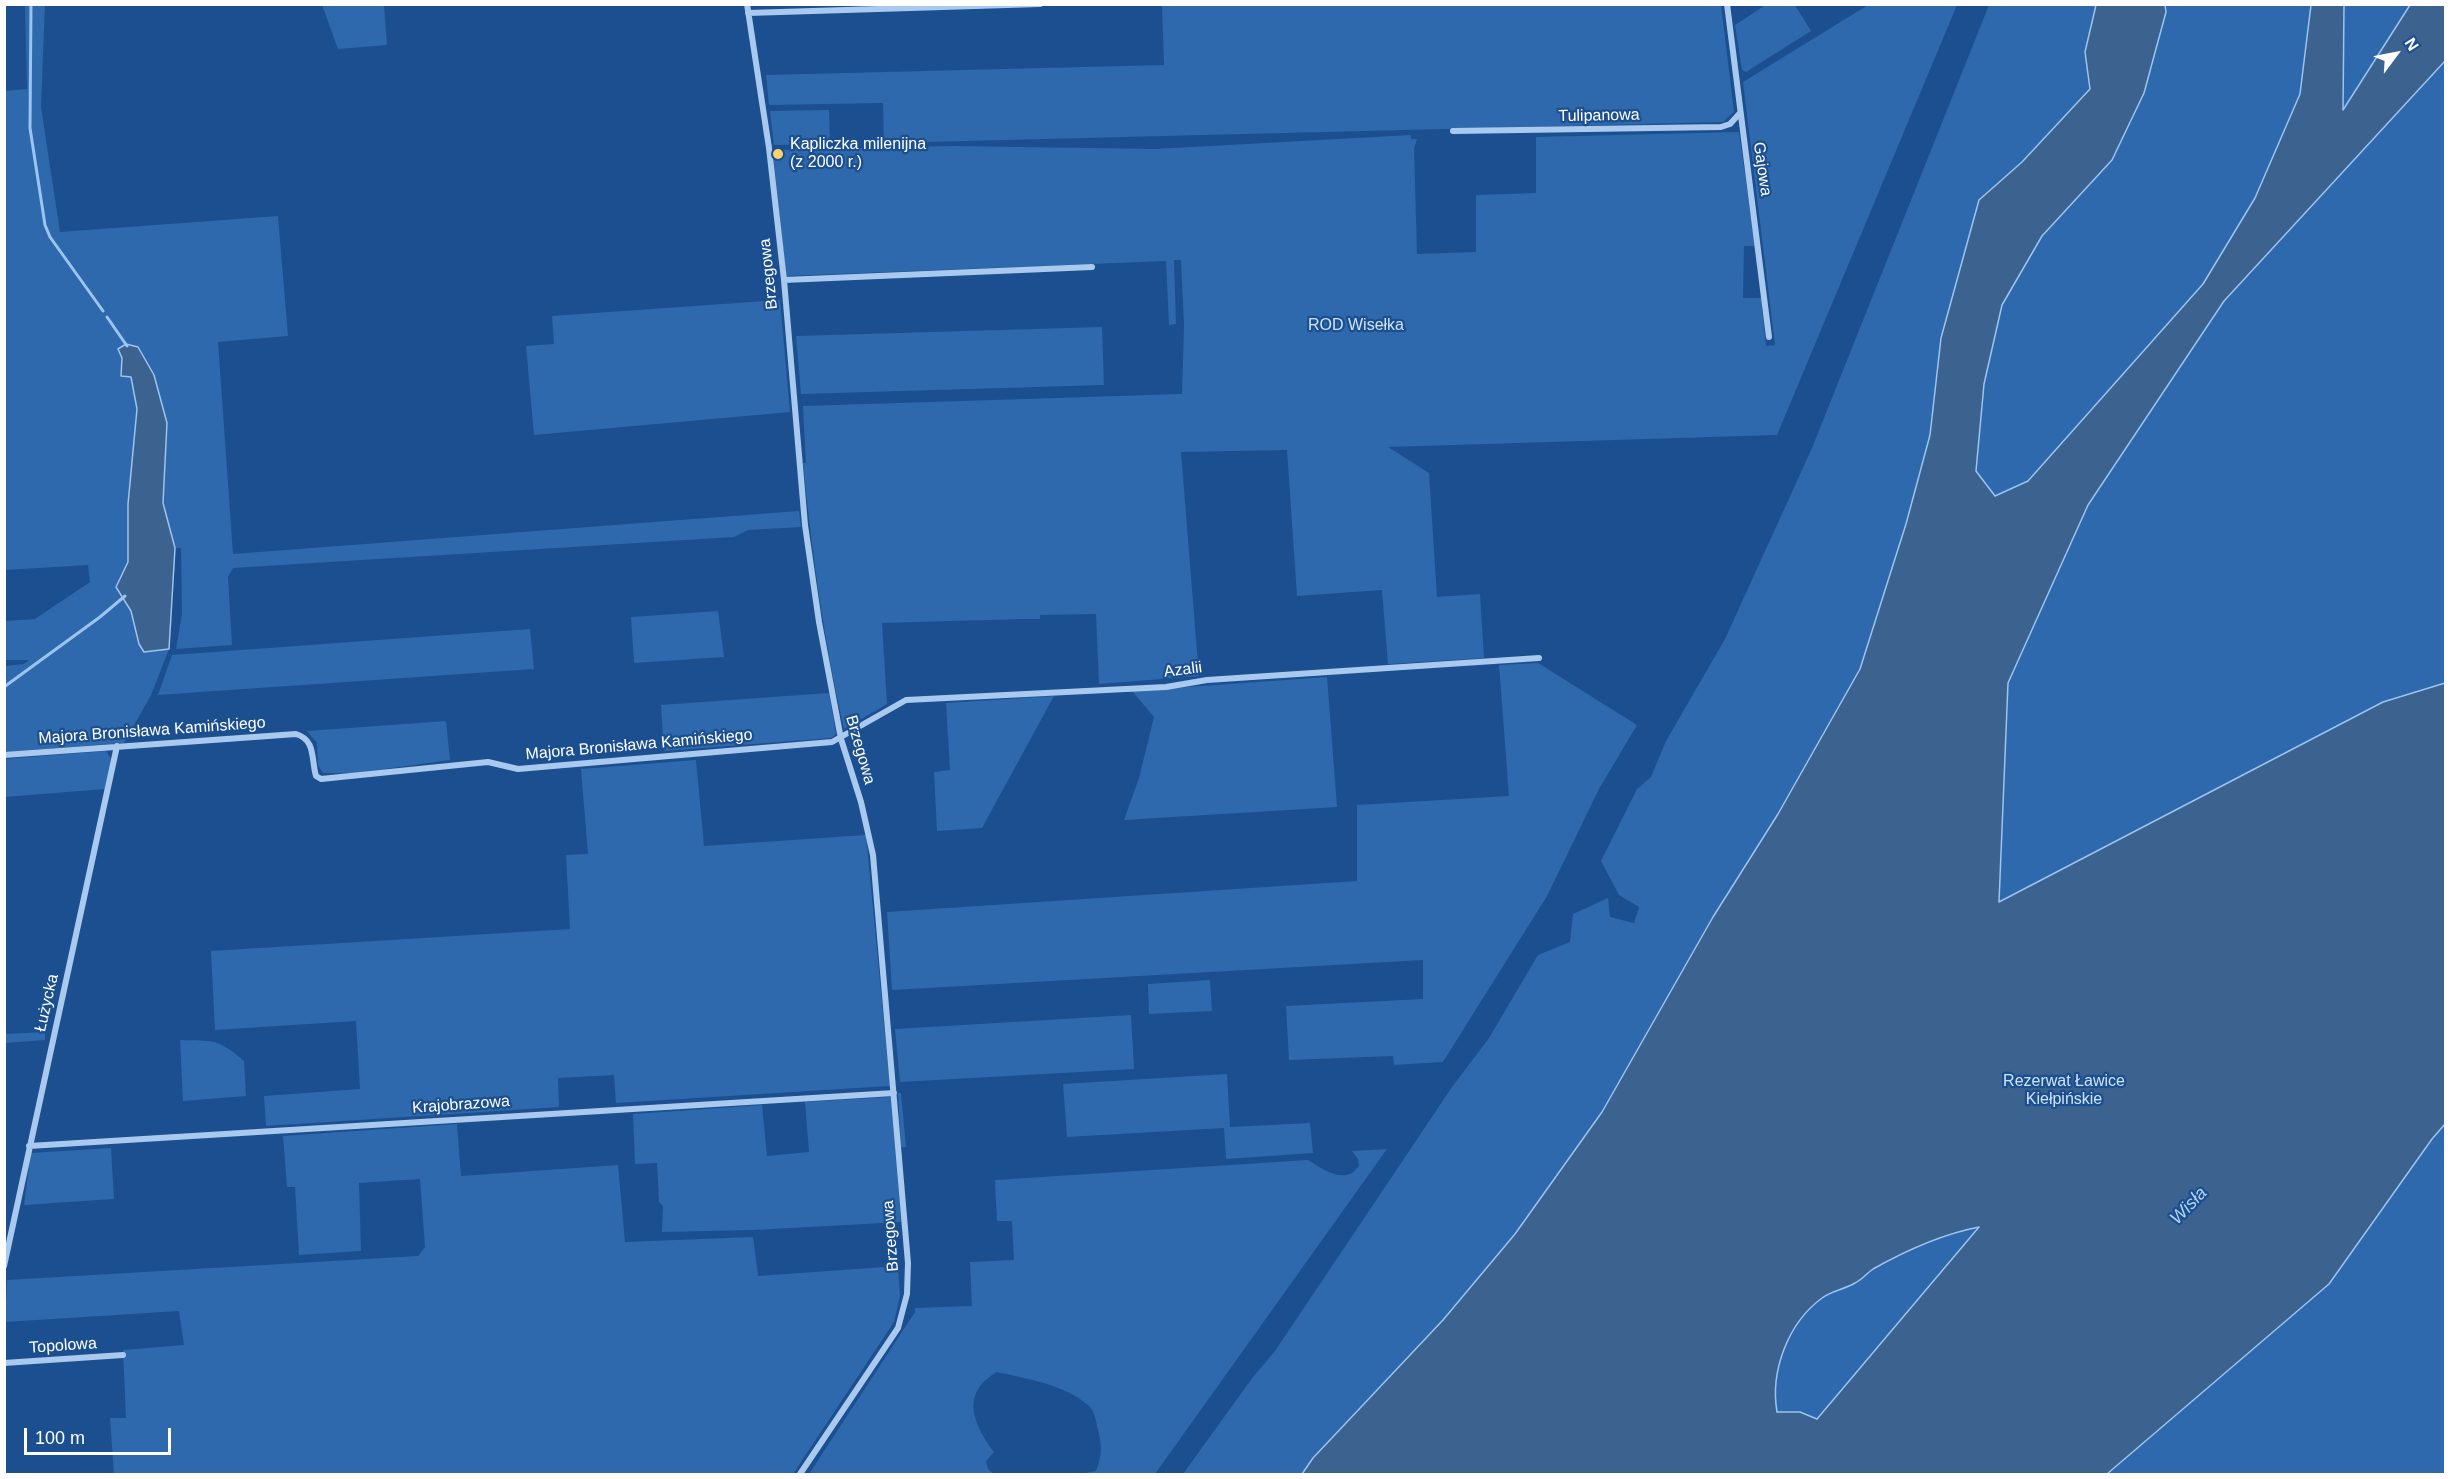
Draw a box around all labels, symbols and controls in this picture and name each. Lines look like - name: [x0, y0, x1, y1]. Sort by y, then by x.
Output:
- north arrow: [2366, 24, 2426, 84]
- text: N: [2401, 35, 2422, 54]
- street label: Tulipanowa: [1558, 106, 1640, 126]
- place label: Kapliczka milenijna (z 2000 r.): [790, 135, 926, 173]
- street label: Gajowa: [1749, 141, 1775, 197]
- marker: Kapliczka milenijna (z 2000 r.): [771, 147, 785, 161]
- street label: Brzegowa: [756, 238, 782, 310]
- park label: ROD Wisełka: [1308, 316, 1404, 336]
- street label: Azalii: [1163, 658, 1203, 682]
- street label: Majora Bronisława Kamińskiego: [38, 713, 266, 749]
- street label: Brzegowa: [841, 713, 879, 787]
- street label: Majora Bronisława Kamińskiego: [525, 726, 753, 764]
- street label: Łużycka: [31, 972, 63, 1034]
- park label: Rezerwat Ławice Kiełpińskie: [2003, 1072, 2125, 1110]
- street label: Krajobrazowa: [412, 1092, 510, 1118]
- water label: Wisła: [2166, 1183, 2212, 1229]
- street label: Brzegowa: [879, 1200, 903, 1272]
- street label: Topolowa: [29, 1334, 97, 1358]
- scale bar: [27, 1416, 174, 1454]
- text: 100 m: [35, 1428, 85, 1448]

